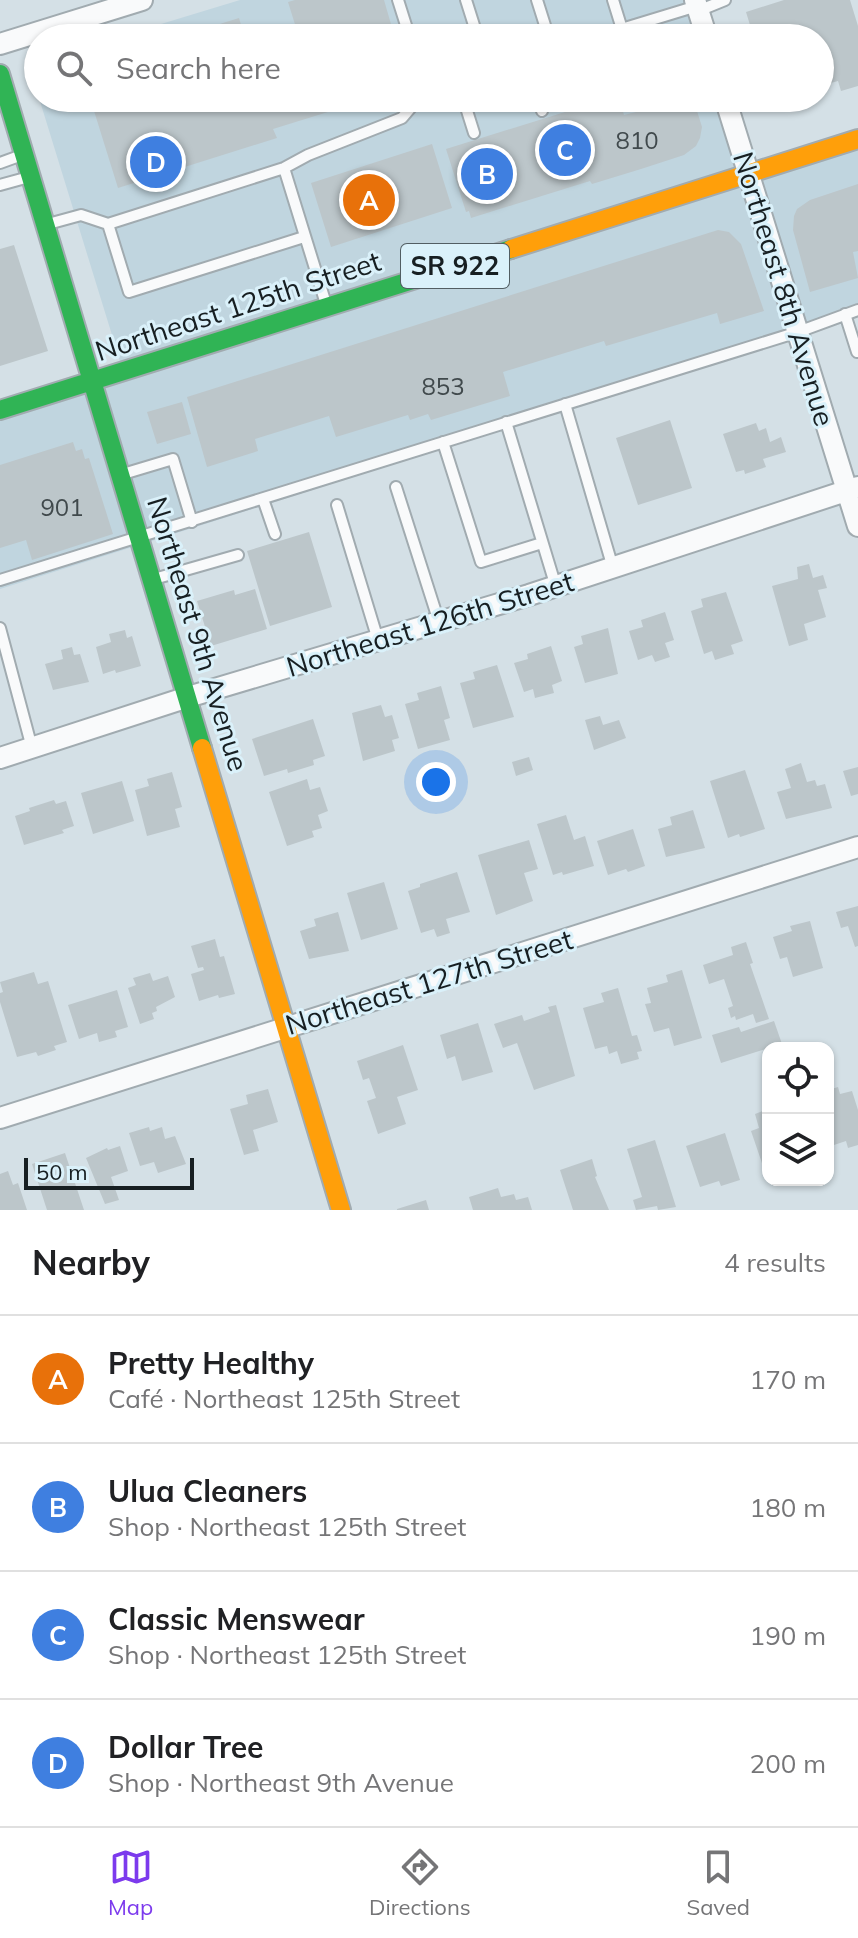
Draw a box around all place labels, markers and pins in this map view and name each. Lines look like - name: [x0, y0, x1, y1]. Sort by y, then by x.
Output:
- pin: C: [539, 120, 591, 180]
- pin: D: [130, 132, 182, 192]
- pin: B: [461, 144, 513, 204]
- pin: A: [343, 170, 395, 230]

